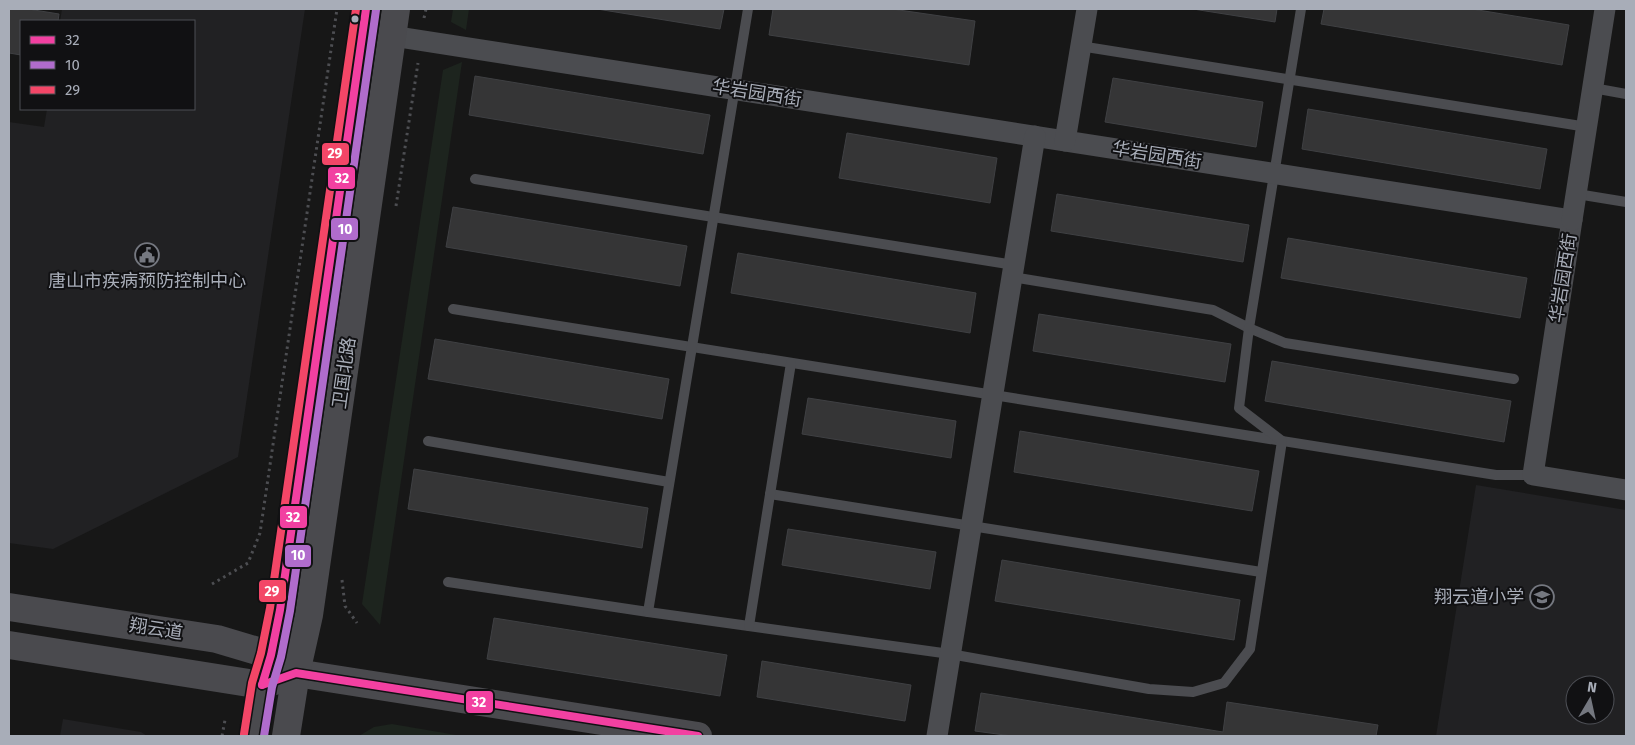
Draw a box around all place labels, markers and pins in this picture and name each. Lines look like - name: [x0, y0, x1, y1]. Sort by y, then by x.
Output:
- unlabelled marker: [350, 14, 360, 24]
- public building icon: 唐山市疾病预防控制中心: [134, 242, 160, 268]
- place label: 唐山市疾病预防控制中心: [48, 270, 246, 292]
- school or university icon: 翔云道小学: [1529, 584, 1555, 610]
- place label: 翔云道小学: [1434, 586, 1524, 608]

